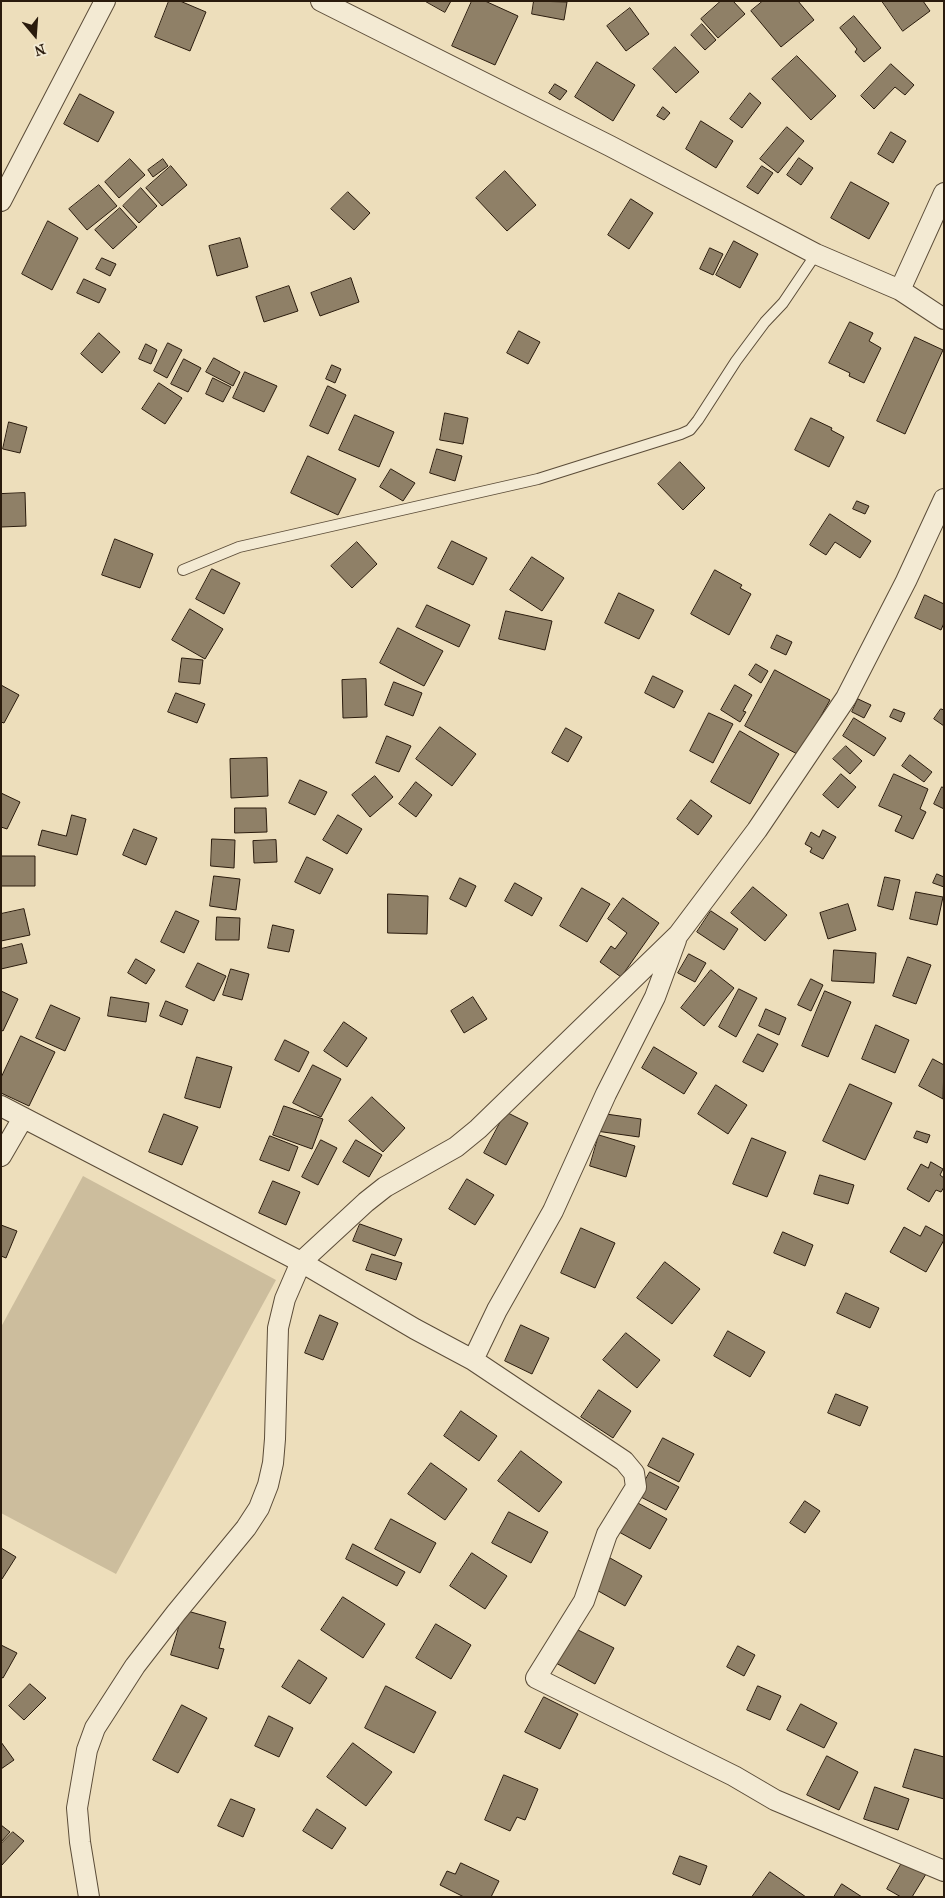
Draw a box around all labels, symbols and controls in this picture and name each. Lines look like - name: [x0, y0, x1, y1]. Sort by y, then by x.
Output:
- north arrow: [10, 10, 60, 60]
- text: N: [32, 40, 47, 59]

